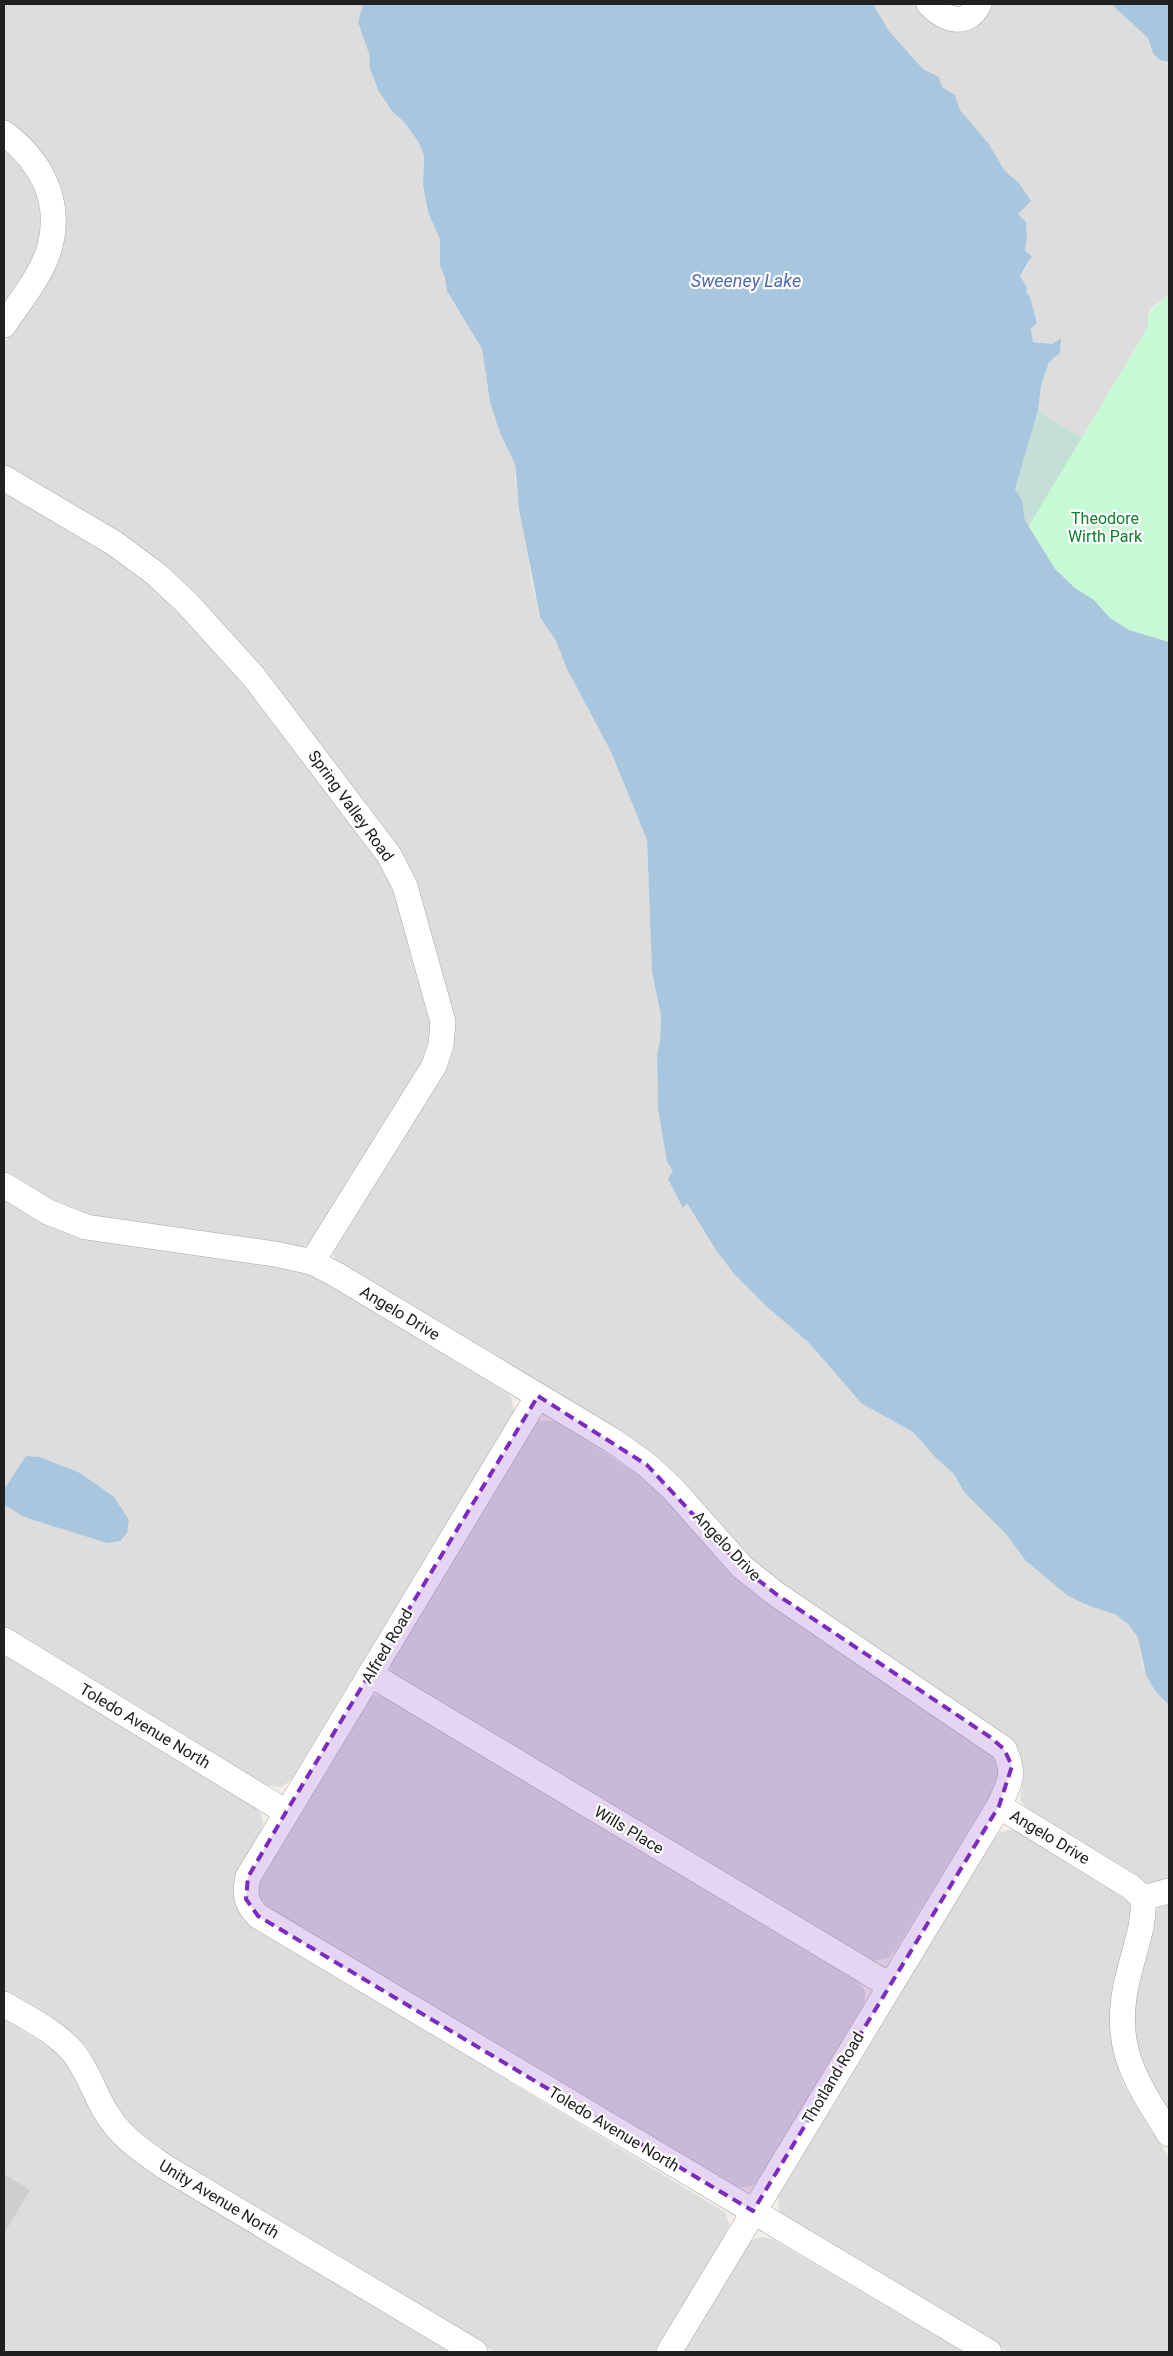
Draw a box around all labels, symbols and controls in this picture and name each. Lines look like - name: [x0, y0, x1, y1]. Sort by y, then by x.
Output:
- water label: Sweeney Lake: [691, 270, 801, 291]
- park label: Theodore Wirth Park: [1068, 509, 1143, 546]
- street label: Spring Valley Road: [304, 747, 398, 865]
- street label: Angelo Drive: [357, 1282, 443, 1344]
- street label: Angelo Drive: [689, 1507, 765, 1585]
- street label: Alfred Road: [357, 1605, 417, 1687]
- street label: Toledo Avenue North: [76, 1679, 214, 1773]
- street label: Wills Place: [591, 1802, 667, 1858]
- street label: Angelo Drive: [1007, 1806, 1093, 1868]
- street label: Thotland Road: [798, 2029, 868, 2127]
- street label: Toledo Avenue North: [545, 2082, 683, 2176]
- street label: Unity Avenue North: [156, 2156, 282, 2242]

